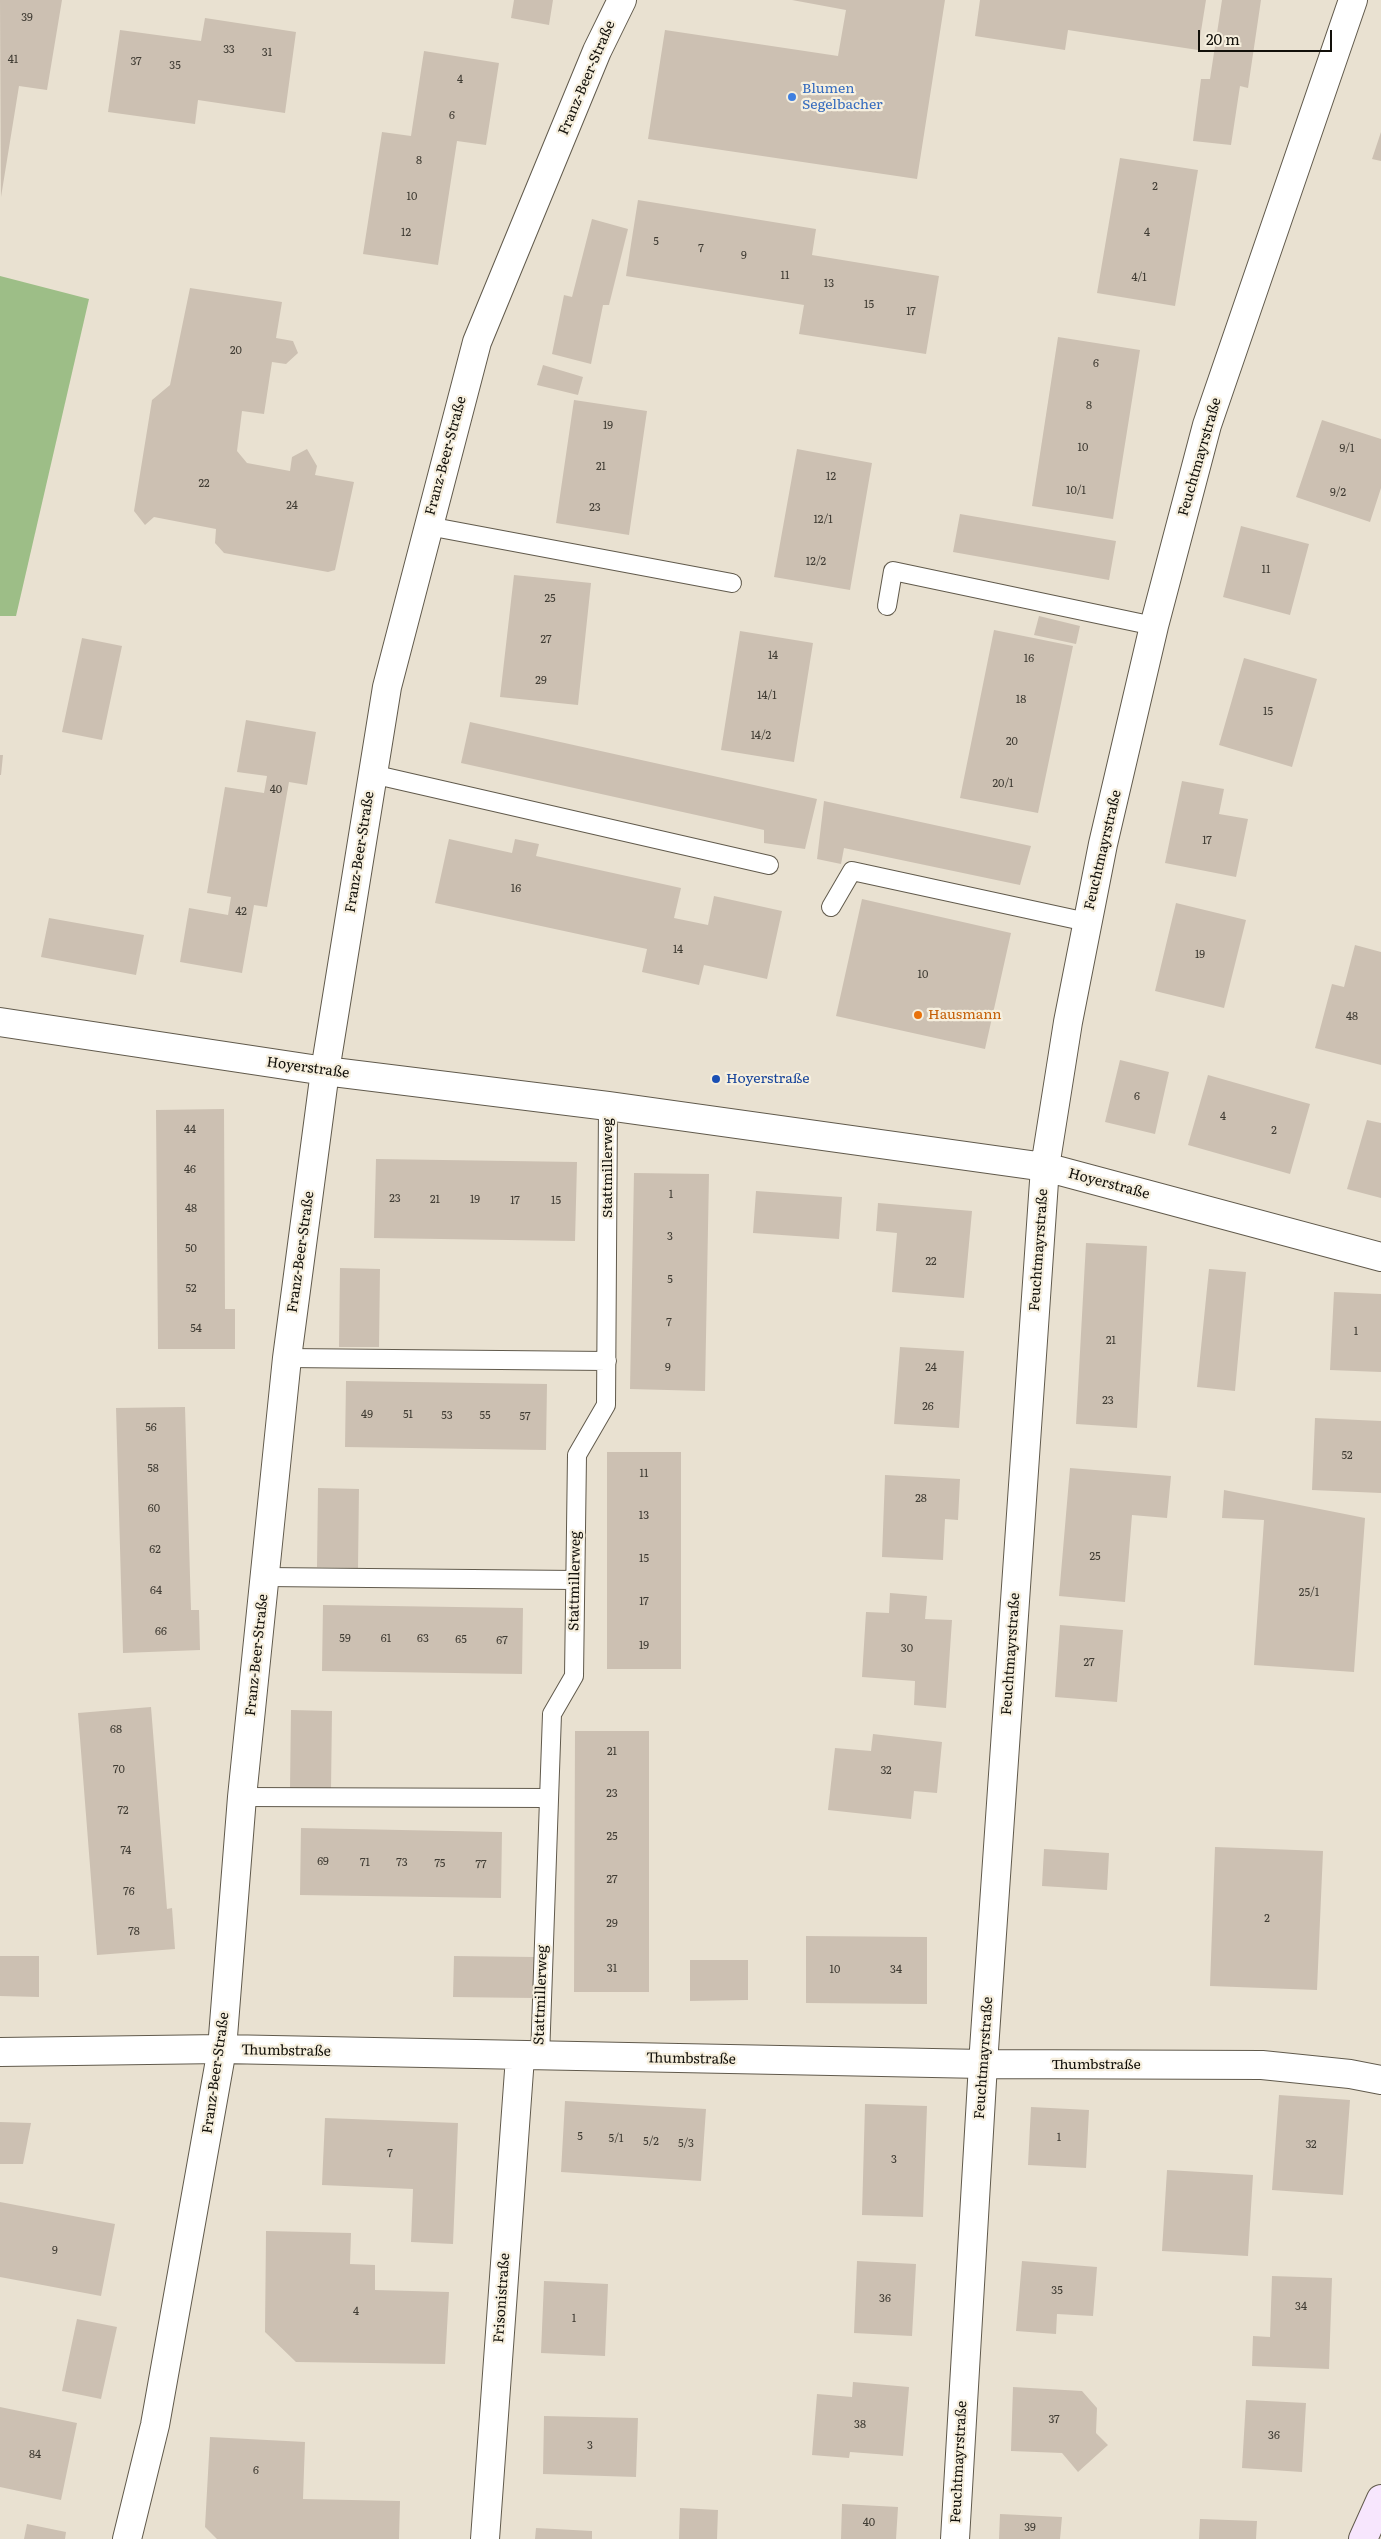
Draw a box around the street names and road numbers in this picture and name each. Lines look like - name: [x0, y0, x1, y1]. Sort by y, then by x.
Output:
- street label: Franz-Beer-Straße: [555, 18, 619, 138]
- street label: Franz-Beer-Straße: [422, 395, 470, 517]
- street label: Feuchtmayrstraße: [1175, 396, 1225, 518]
- street label: Feuchtmayrstraße: [1081, 788, 1125, 912]
- street label: Franz-Beer-Straße: [342, 790, 378, 914]
- street label: Hoyerstraße: [265, 1054, 351, 1082]
- street label: Stattmillerweg: [600, 1118, 616, 1218]
- street label: Hoyerstraße: [1066, 1165, 1152, 1203]
- street label: Feuchtmayrstraße: [1026, 1188, 1052, 1312]
- street label: Franz-Beer-Straße: [284, 1190, 318, 1314]
- street label: Stattmillerweg: [566, 1531, 584, 1631]
- street label: Feuchtmayrstraße: [998, 1592, 1024, 1716]
- street label: Franz-Beer-Straße: [242, 1593, 272, 1717]
- street label: Stattmillerweg: [531, 1945, 551, 2045]
- street label: Feuchtmayrstraße: [971, 1996, 997, 2120]
- street label: Franz-Beer-Straße: [199, 2011, 233, 2135]
- street label: Thumbstraße: [241, 2042, 331, 2060]
- street label: Thumbstraße: [646, 2050, 736, 2068]
- street label: Thumbstraße: [1051, 2057, 1141, 2073]
- street label: Frisonistraße: [490, 2252, 514, 2344]
- street label: Feuchtmayrstraße: [947, 2400, 971, 2524]

